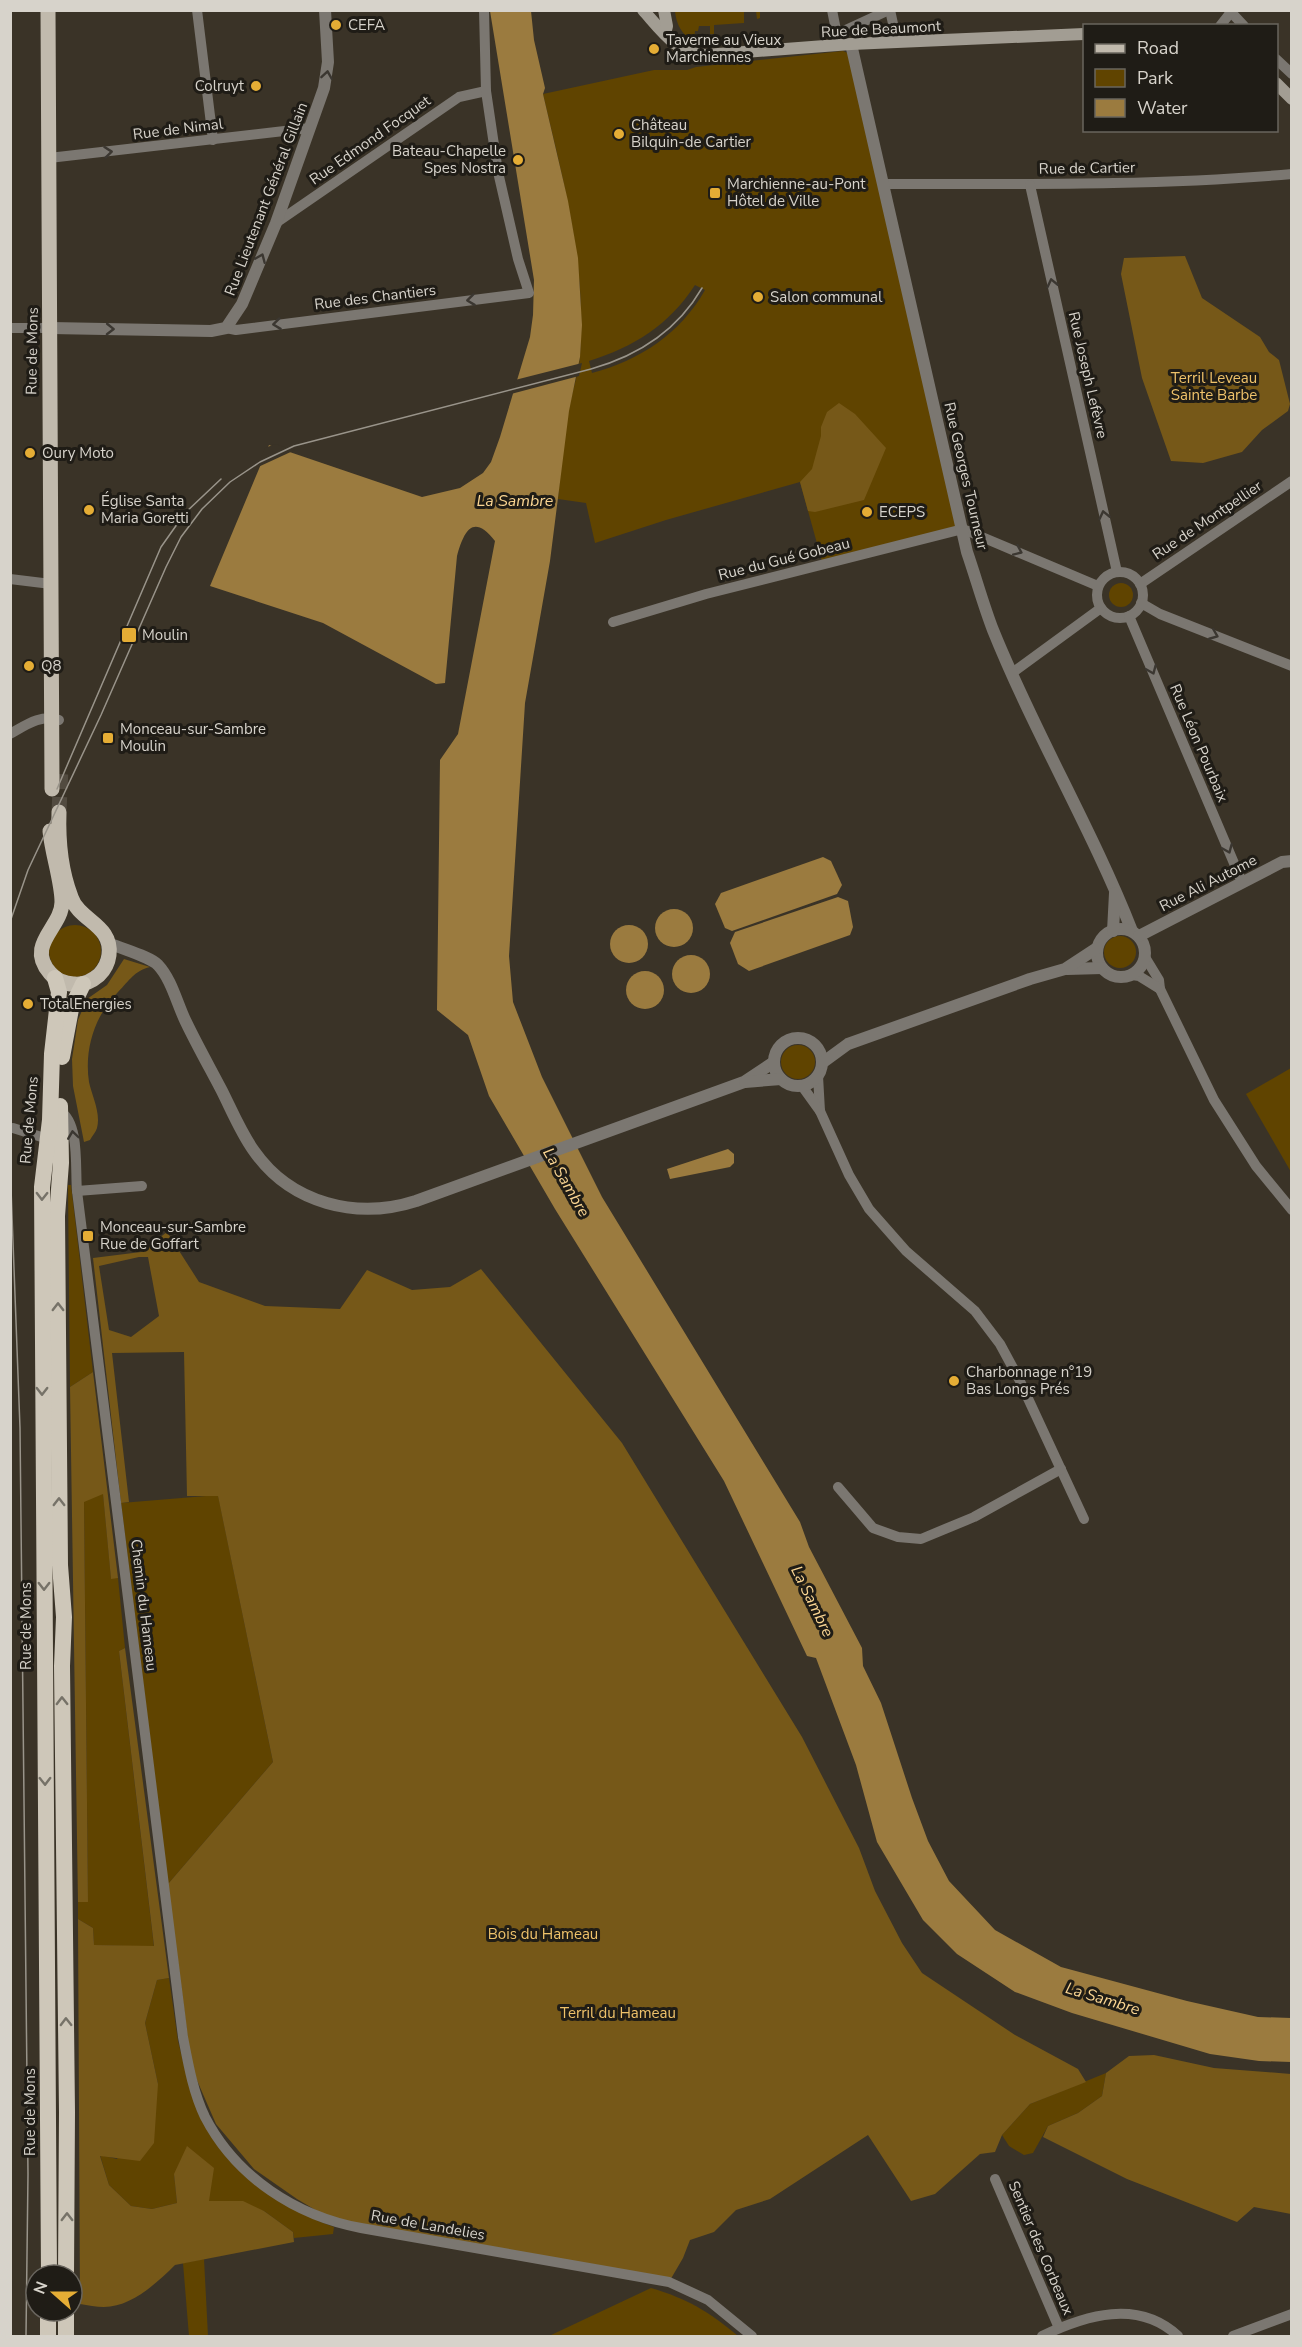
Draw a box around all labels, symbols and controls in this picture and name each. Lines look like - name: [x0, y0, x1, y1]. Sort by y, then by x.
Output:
- place label: CEFA: [348, 15, 385, 35]
- street label: Rue de Beaumont: [820, 16, 942, 42]
- marker: CEFA: [329, 18, 343, 32]
- legend: [1083, 24, 1278, 132]
- place label: Taverne au Vieux Marchiennes: [666, 30, 782, 67]
- text: Road: [1137, 36, 1179, 60]
- marker: Taverne au Vieux Marchiennes: [647, 42, 661, 56]
- text: Park: [1137, 66, 1174, 90]
- one-way arrow: [320, 70, 332, 80]
- place label: Colruyt: [195, 76, 245, 96]
- marker: Colruyt: [249, 79, 263, 93]
- street label: Rue Edmond Focquet: [306, 90, 435, 189]
- text: Water: [1137, 96, 1188, 120]
- street label: Rue Lieutenant Général Gillain: [220, 99, 312, 299]
- street label: Rue de Nimal: [132, 113, 225, 144]
- place label: Château Bilquin-de Cartier: [631, 115, 752, 152]
- marker: Château Bilquin-de Cartier: [612, 127, 626, 141]
- place label: Bateau-Chapelle Spes Nostra: [392, 141, 506, 178]
- one-way arrow: [103, 146, 112, 159]
- marker: Bateau-Chapelle Spes Nostra: [511, 153, 525, 167]
- street label: Rue de Cartier: [1039, 157, 1136, 179]
- place label: Marchienne-au-Pont Hôtel de Ville: [727, 174, 866, 211]
- marker: Marchienne-au-Pont Hôtel de Ville: [708, 186, 722, 200]
- one-way arrow: [254, 254, 266, 265]
- one-way arrow: [1046, 279, 1059, 289]
- street label: Rue des Chantiers: [313, 280, 437, 314]
- place label: Salon communal: [770, 287, 883, 307]
- marker: Salon communal: [751, 290, 765, 304]
- one-way arrow: [466, 294, 475, 306]
- street label: Rue de Mons: [21, 307, 43, 395]
- street label: Rue Joseph Lefèvre: [1064, 310, 1112, 440]
- one-way arrow: [273, 317, 282, 330]
- one-way arrow: [105, 323, 114, 335]
- park label: Terril Leveau Sainte Barbe: [1171, 368, 1257, 405]
- street label: Rue Georges Tourneur: [939, 400, 993, 552]
- place label: Oury Moto: [42, 443, 114, 463]
- marker: Oury Moto: [23, 446, 37, 460]
- street label: Rue de Montpellier: [1148, 476, 1266, 564]
- water label: La Sambre: [477, 490, 554, 512]
- place label: Église Santa Maria Goretti: [101, 491, 189, 528]
- place label: ECEPS: [879, 502, 925, 522]
- marker: Église Santa Maria Goretti: [82, 503, 96, 517]
- marker: ECEPS: [860, 505, 874, 519]
- one-way arrow: [1098, 510, 1111, 520]
- street label: Rue du Gué Gobeau: [716, 533, 852, 585]
- one-way arrow: [1011, 543, 1022, 555]
- place label: Moulin: [142, 625, 188, 645]
- marker: Moulin: [120, 626, 138, 644]
- one-way arrow: [1208, 628, 1219, 640]
- place label: Q8: [41, 656, 62, 676]
- marker: Q8: [22, 659, 36, 673]
- one-way arrow: [1145, 663, 1157, 674]
- street label: Rue Léon Pourbaix: [1165, 681, 1233, 805]
- place label: Monceau-sur-Sambre Moulin: [120, 719, 266, 756]
- marker: Monceau-sur-Sambre Moulin: [101, 731, 115, 745]
- one-way arrow: [1221, 843, 1233, 854]
- street label: Rue Ali Autome: [1156, 850, 1260, 916]
- place label: TotalEnergies: [40, 994, 132, 1014]
- marker: TotalEnergies: [21, 997, 35, 1011]
- street label: Rue de Mons: [15, 1075, 43, 1165]
- one-way arrow: [68, 1130, 80, 1140]
- water label: La Sambre: [537, 1144, 595, 1222]
- one-way arrow: [36, 1191, 48, 1200]
- place label: Monceau-sur-Sambre Rue de Goffart: [100, 1217, 246, 1254]
- marker: Monceau-sur-Sambre Rue de Goffart: [81, 1229, 95, 1243]
- one-way arrow: [52, 1303, 64, 1312]
- place label: Charbonnage n°19 Bas Longs Prés: [966, 1362, 1092, 1399]
- marker: Charbonnage n°19 Bas Longs Prés: [947, 1374, 961, 1388]
- one-way arrow: [36, 1386, 48, 1395]
- one-way arrow: [53, 1498, 65, 1507]
- street label: Chemin du Hameau: [126, 1538, 162, 1672]
- water label: La Sambre: [785, 1562, 839, 1641]
- one-way arrow: [38, 1581, 50, 1590]
- street label: Rue de Mons: [16, 1582, 36, 1670]
- one-way arrow: [56, 1696, 68, 1705]
- one-way arrow: [39, 1776, 51, 1785]
- park label: Bois du Hameau: [488, 1924, 598, 1944]
- water label: La Sambre: [1063, 1977, 1143, 2021]
- park label: Terril du Hameau: [560, 2003, 676, 2023]
- one-way arrow: [59, 2017, 72, 2026]
- street label: Rue de Mons: [20, 2068, 40, 2156]
- street label: Sentier des Corbeaux: [1004, 2178, 1078, 2318]
- street label: Rue de Landelies: [369, 2205, 487, 2245]
- one-way arrow: [61, 2212, 73, 2221]
- north arrow: [24, 2263, 84, 2323]
- text: N: [29, 2278, 53, 2298]

